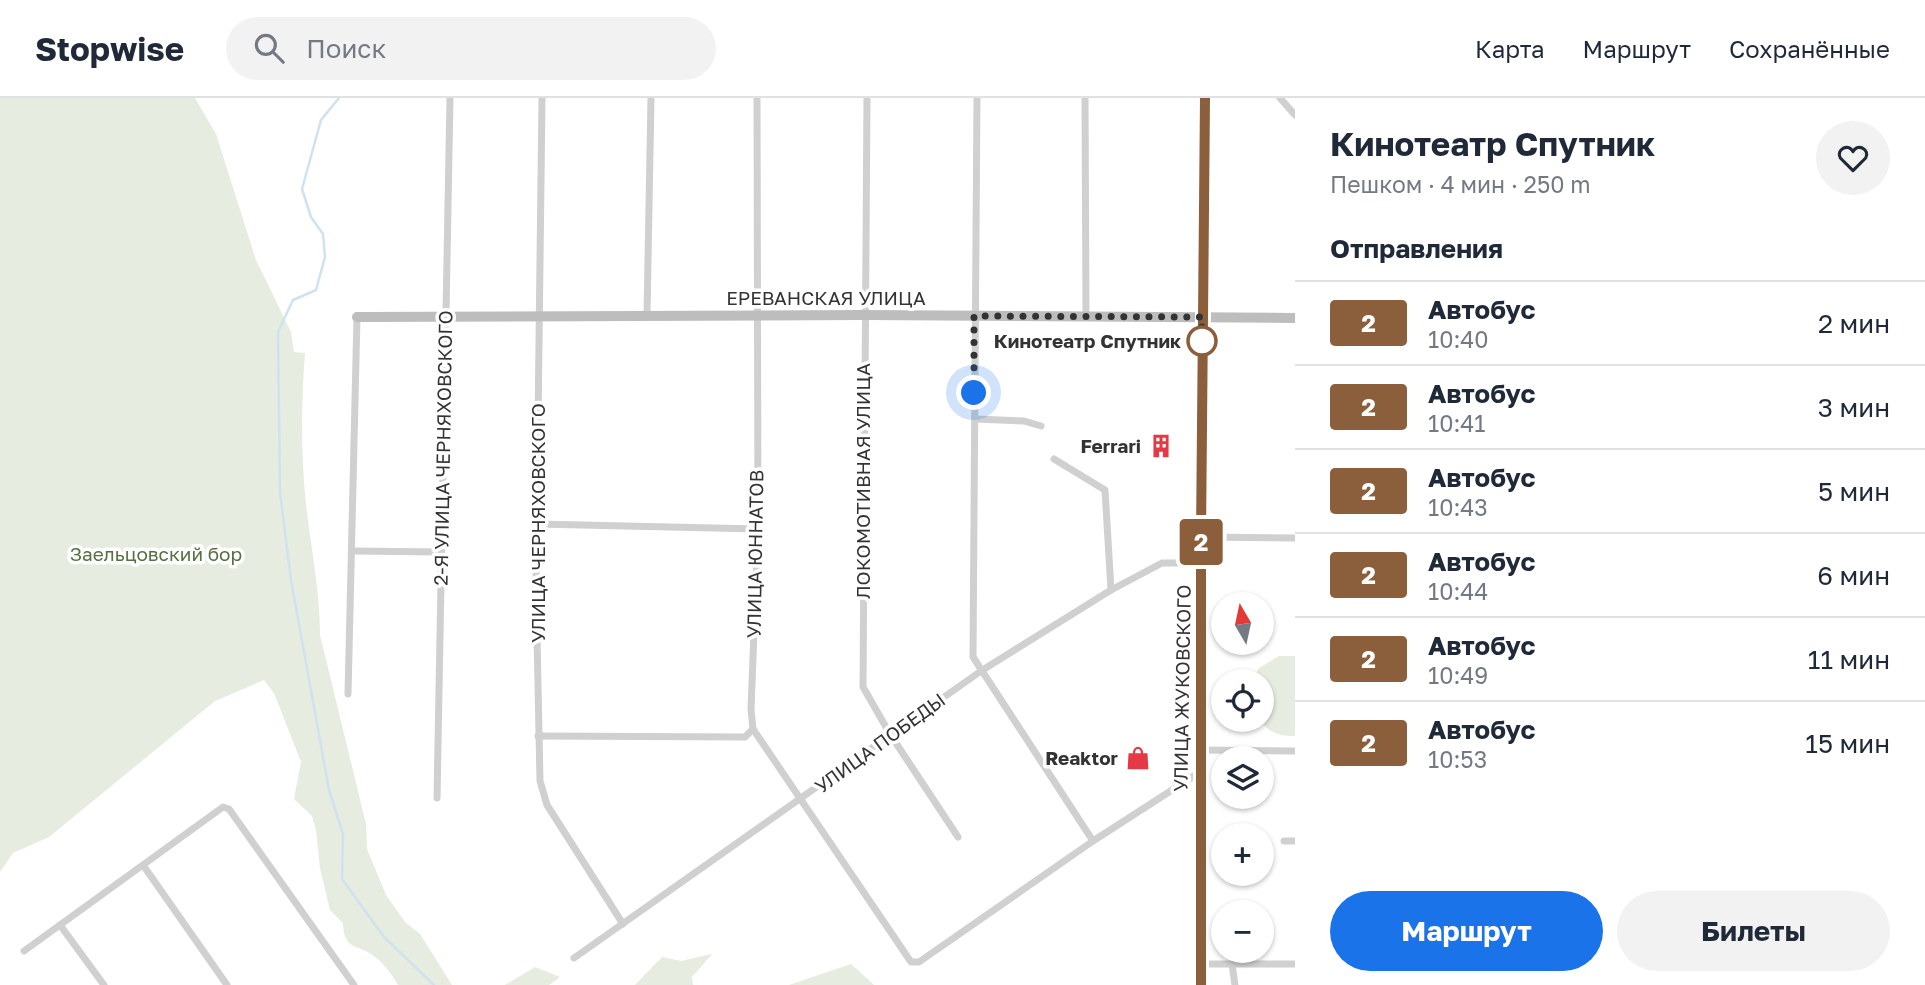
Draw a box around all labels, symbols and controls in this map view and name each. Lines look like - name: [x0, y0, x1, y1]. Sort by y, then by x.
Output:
- search box: [226, 17, 716, 80]
- text: Stopwise: [35, 29, 184, 68]
- icon: search: [250, 29, 288, 67]
- text: Поиск: [306, 33, 386, 64]
- text: Карта: [1475, 34, 1545, 63]
- text: Маршрут: [1583, 34, 1691, 63]
- text: Сохранённые: [1729, 34, 1890, 63]
- button: heart: [1816, 121, 1890, 195]
- text: Кинотеатр Спутник: [1330, 124, 1655, 163]
- text: Пешком · 4 мин · 250 m: [1330, 170, 1591, 198]
- text: Отправления: [1330, 233, 1503, 264]
- street label: ЕРЕВАНСКАЯ УЛИЦА: [726, 286, 926, 309]
- text: Автобус: [1428, 294, 1535, 325]
- text: 2: [1361, 308, 1376, 337]
- text: 2 мин: [1818, 308, 1890, 339]
- street label: 2-Я УЛИЦА ЧЕРНЯХОВСКОГО: [429, 310, 456, 586]
- text: 10:40: [1428, 325, 1489, 353]
- marker: Кинотеатр Спутник: [1187, 326, 1217, 356]
- place label: Кинотеатр Спутник: [994, 329, 1181, 352]
- street label: ЛОКОМОТИВНАЯ УЛИЦА: [851, 363, 874, 599]
- your location: [956, 375, 991, 410]
- text: Автобус: [1428, 378, 1535, 409]
- text: 2: [1361, 392, 1376, 421]
- text: 3 мин: [1818, 392, 1890, 423]
- street label: УЛИЦА ЧЕРНЯХОВСКОГО: [526, 403, 549, 643]
- text: 10:41: [1428, 409, 1486, 437]
- building icon: Ferrari: [1147, 432, 1175, 460]
- place label: Ferrari: [1080, 434, 1141, 457]
- text: Автобус: [1428, 462, 1535, 493]
- street label: УЛИЦА ЮННАТОВ: [742, 470, 767, 638]
- text: 2: [1361, 476, 1376, 505]
- text: 5 мин: [1818, 476, 1890, 507]
- text: 10:43: [1428, 493, 1488, 521]
- line badge: 2: [1178, 519, 1224, 565]
- text: 2: [1194, 527, 1208, 556]
- park label: Заельцовский бор: [70, 542, 242, 565]
- text: Автобус: [1428, 546, 1535, 577]
- text: 2: [1361, 560, 1376, 589]
- text: 6 мин: [1817, 560, 1890, 591]
- text: 10:44: [1428, 577, 1488, 605]
- street label: УЛИЦА ЖУКОВСКОГО: [1168, 584, 1195, 792]
- north arrow: [1211, 592, 1274, 654]
- map controls: [1211, 592, 1274, 963]
- text: Автобус: [1428, 630, 1535, 661]
- text: 2: [1361, 644, 1376, 673]
- text: 11 мин: [1808, 644, 1890, 675]
- text: 10:49: [1428, 661, 1488, 689]
- button: locate: [1211, 669, 1274, 732]
- street label: УЛИЦА ПОБЕДЫ: [810, 688, 949, 798]
- text: Автобус: [1428, 714, 1535, 745]
- text: 2: [1361, 728, 1376, 757]
- text: 15 мин: [1805, 728, 1890, 759]
- shop icon: Reaktor: [1124, 744, 1152, 772]
- text: 10:53: [1428, 745, 1487, 773]
- place label: Reaktor: [1045, 746, 1119, 769]
- button: layers: [1211, 746, 1274, 809]
- button: +: [1211, 823, 1274, 886]
- button: Маршрут: [1330, 891, 1603, 971]
- button: Билеты: [1617, 891, 1890, 971]
- button: −: [1211, 900, 1274, 963]

